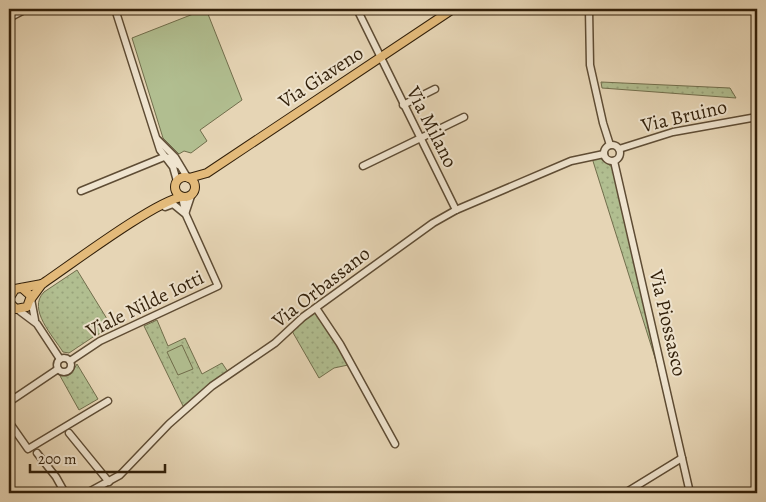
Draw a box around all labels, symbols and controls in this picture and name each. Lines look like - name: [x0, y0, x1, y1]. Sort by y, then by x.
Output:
- street label: Via Giaveno: [272, 39, 369, 115]
- street label: Via Milano: [400, 81, 464, 172]
- street label: Via Bruino: [638, 93, 730, 139]
- street label: Via Orbassano: [266, 240, 376, 334]
- street label: Viale Nilde Iotti: [81, 264, 209, 345]
- street label: Via Piossasco: [642, 266, 693, 379]
- scale bar: [30, 442, 165, 474]
- text: 200 m: [38, 449, 77, 469]

